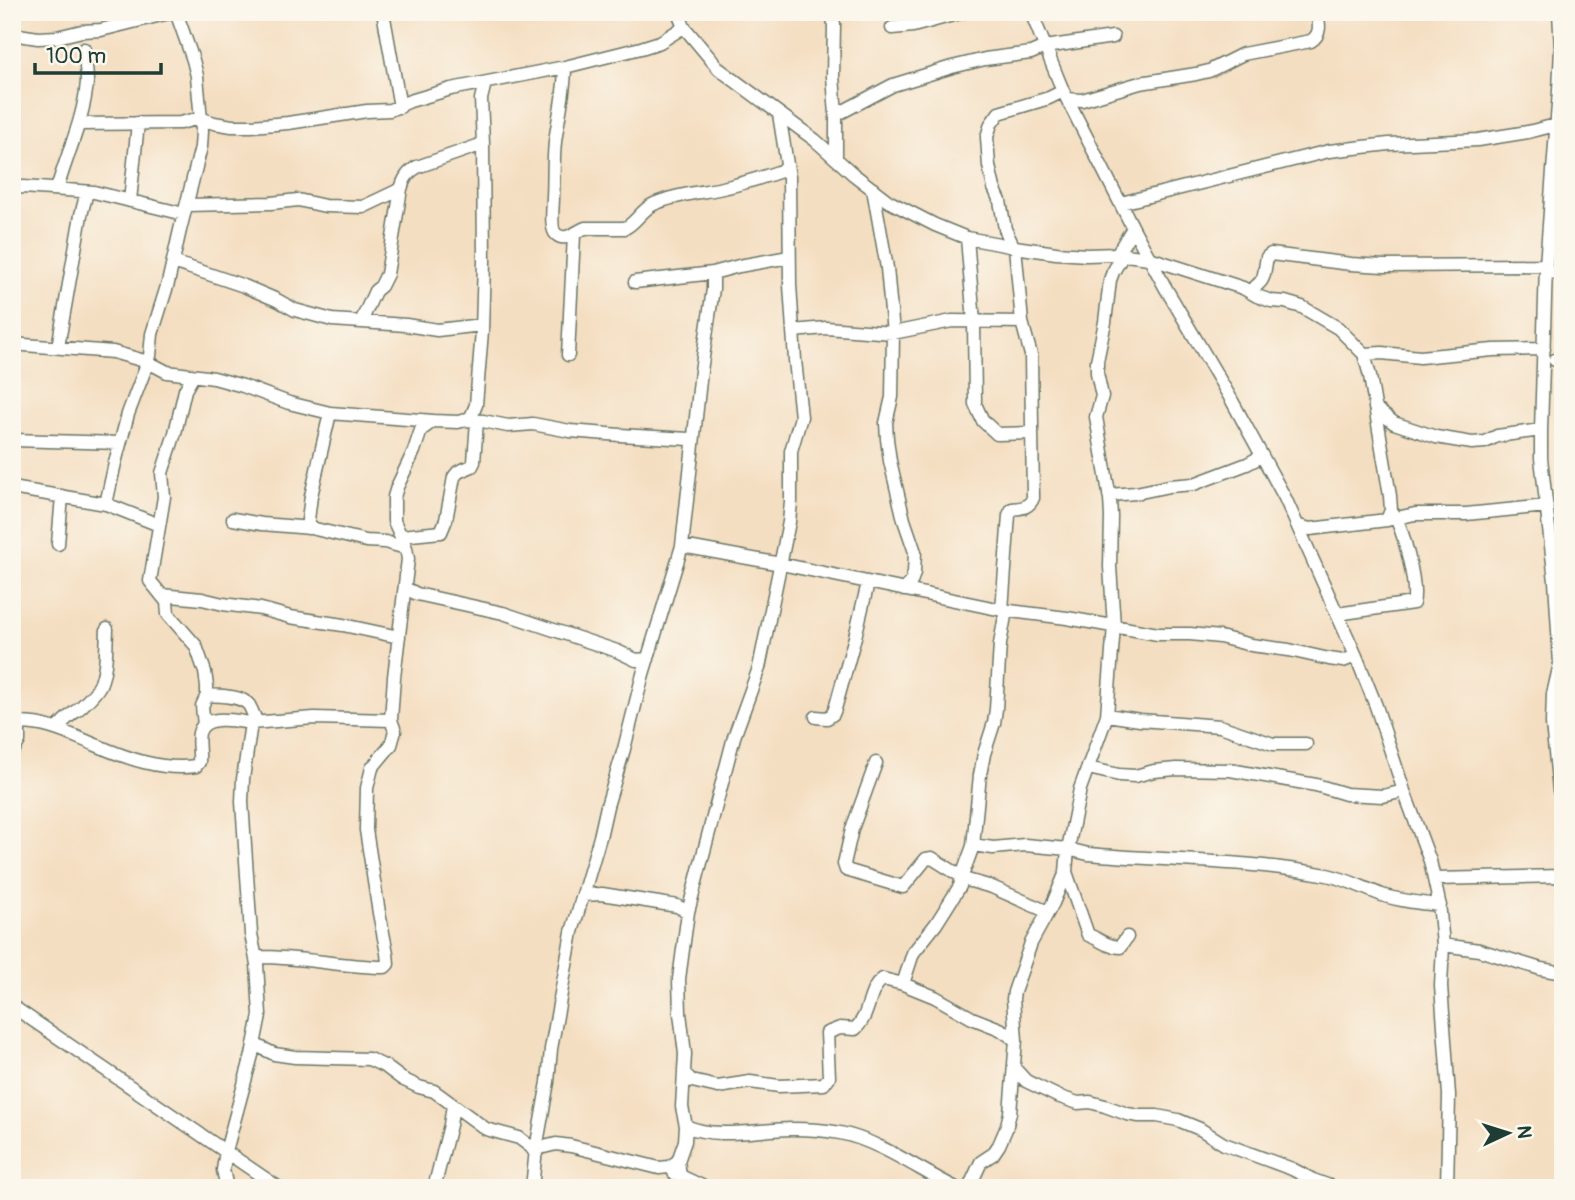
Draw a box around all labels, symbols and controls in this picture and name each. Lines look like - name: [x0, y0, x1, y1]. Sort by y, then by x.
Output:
- scale bar: [35, 32, 161, 76]
- text: 100 m: [46, 43, 106, 70]
- north arrow: [1474, 1098, 1544, 1168]
- text: N: [1512, 1125, 1536, 1139]

